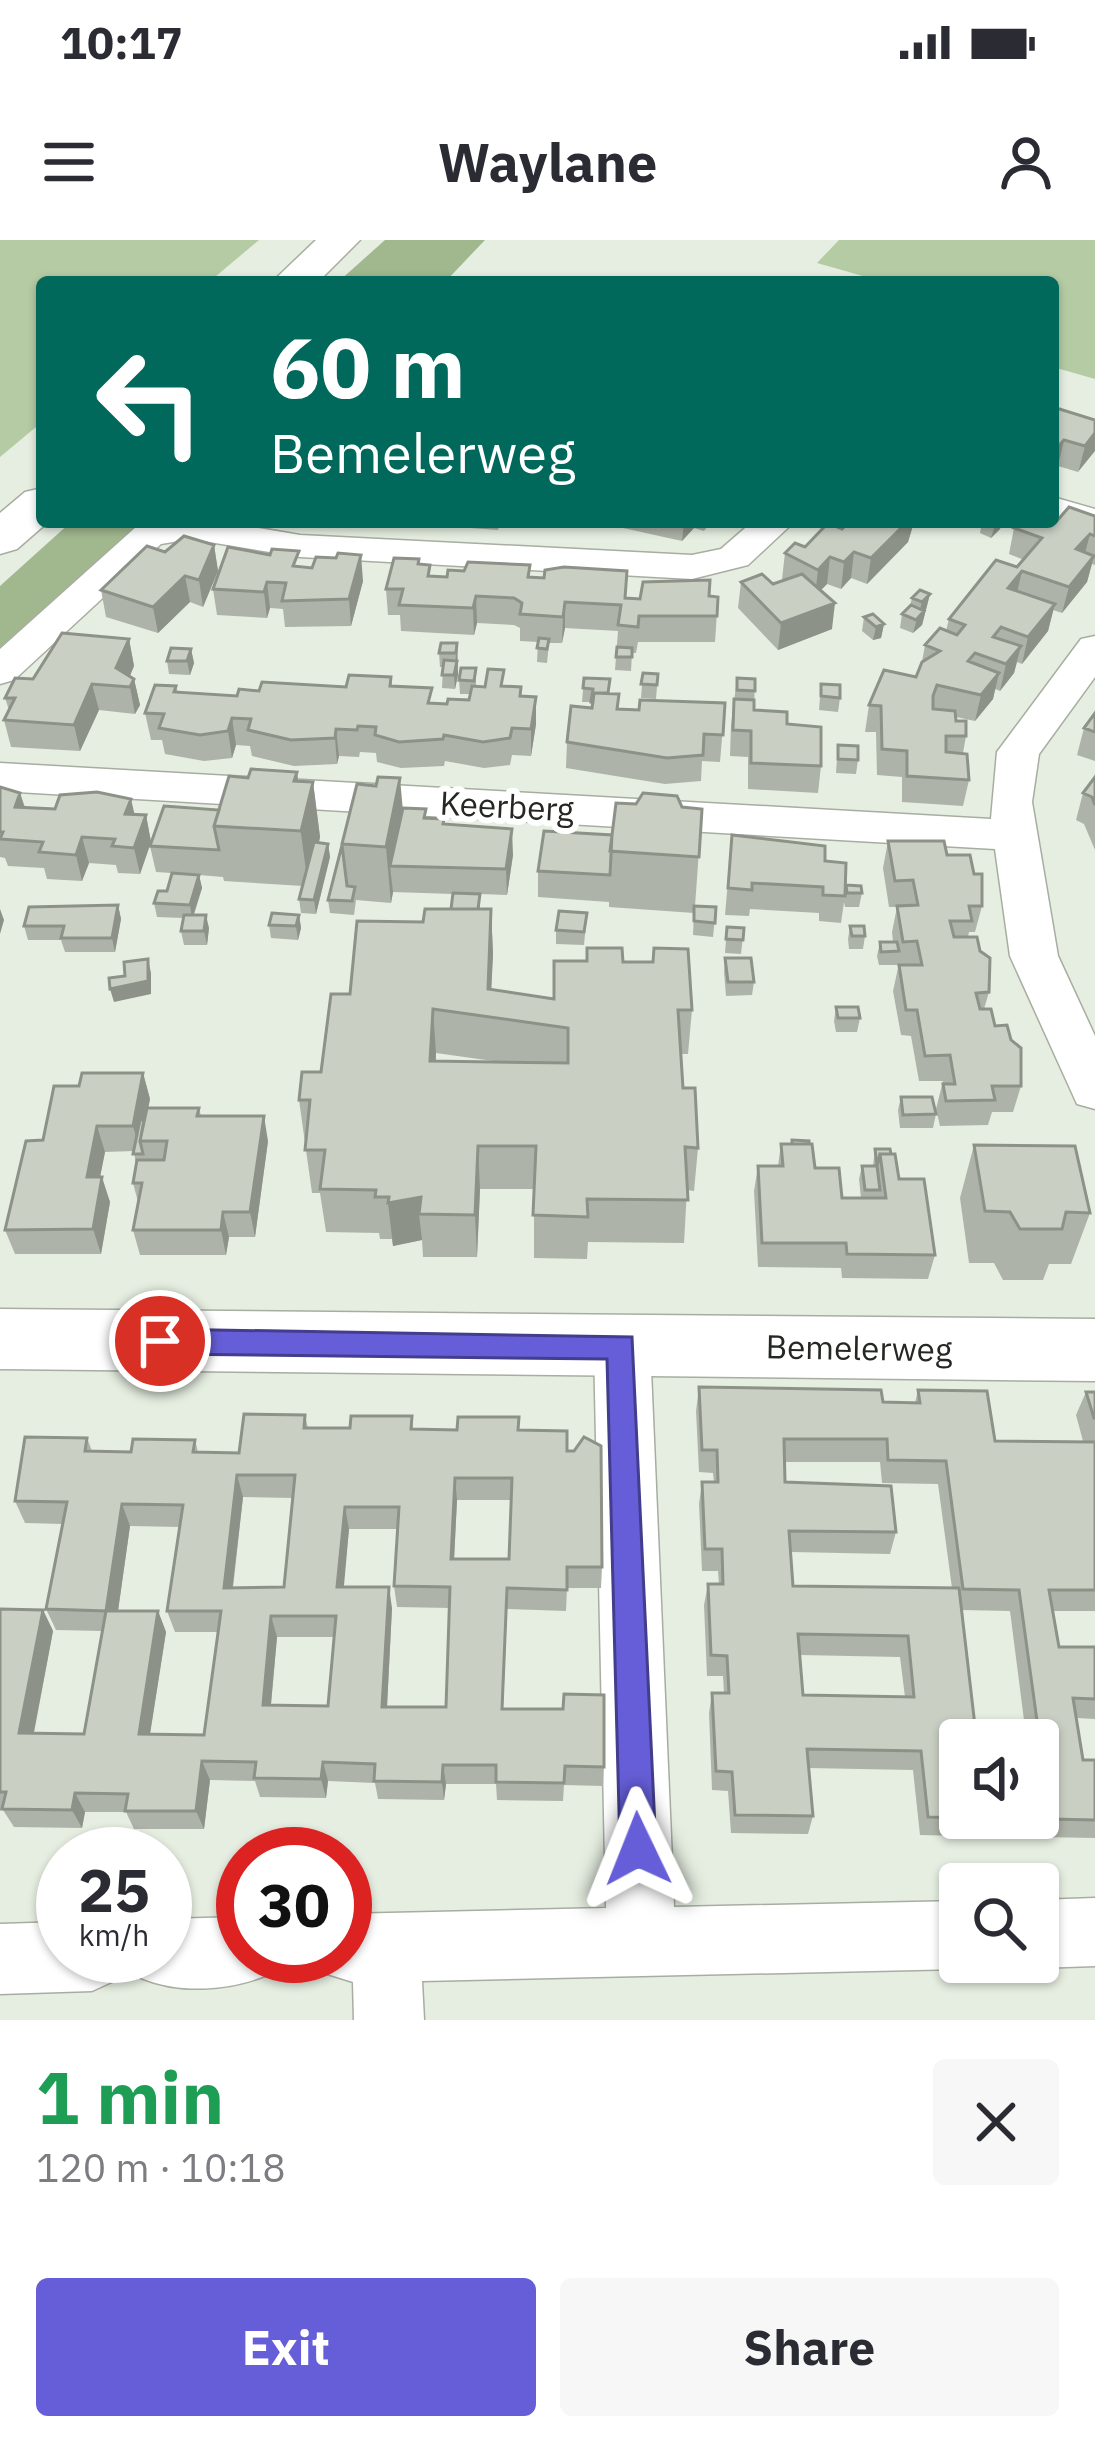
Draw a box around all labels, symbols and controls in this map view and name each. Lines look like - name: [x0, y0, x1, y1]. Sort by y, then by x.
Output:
- text: 10:17: [60, 13, 183, 71]
- text: Waylane: [438, 127, 657, 197]
- icon: menu: [36, 129, 102, 195]
- icon: person: [993, 129, 1059, 195]
- text: 60 m: [270, 312, 466, 421]
- icon: left: [72, 324, 228, 480]
- text: Bemelerweg: [270, 418, 575, 488]
- street label: Keerberg: [439, 781, 576, 831]
- pin: [109, 1290, 211, 1392]
- icon: arrive: [127, 1308, 193, 1374]
- street label: Bemelerweg: [765, 1324, 953, 1371]
- map controls: [939, 1719, 1059, 1983]
- button: sound: [939, 1719, 1059, 1839]
- position arrow: [575, 1786, 701, 1912]
- speed limit sign: 30: [216, 1827, 372, 1983]
- text: 25: [78, 1850, 150, 1929]
- button: search: [939, 1863, 1059, 1983]
- text: km/h: [79, 1915, 149, 1954]
- text: 1 min: [36, 2050, 224, 2144]
- button: close: [933, 2059, 1059, 2185]
- text: 120 m · 10:18: [36, 2142, 286, 2193]
- button: Exit: [36, 2278, 536, 2416]
- button: Share: [560, 2278, 1059, 2416]

